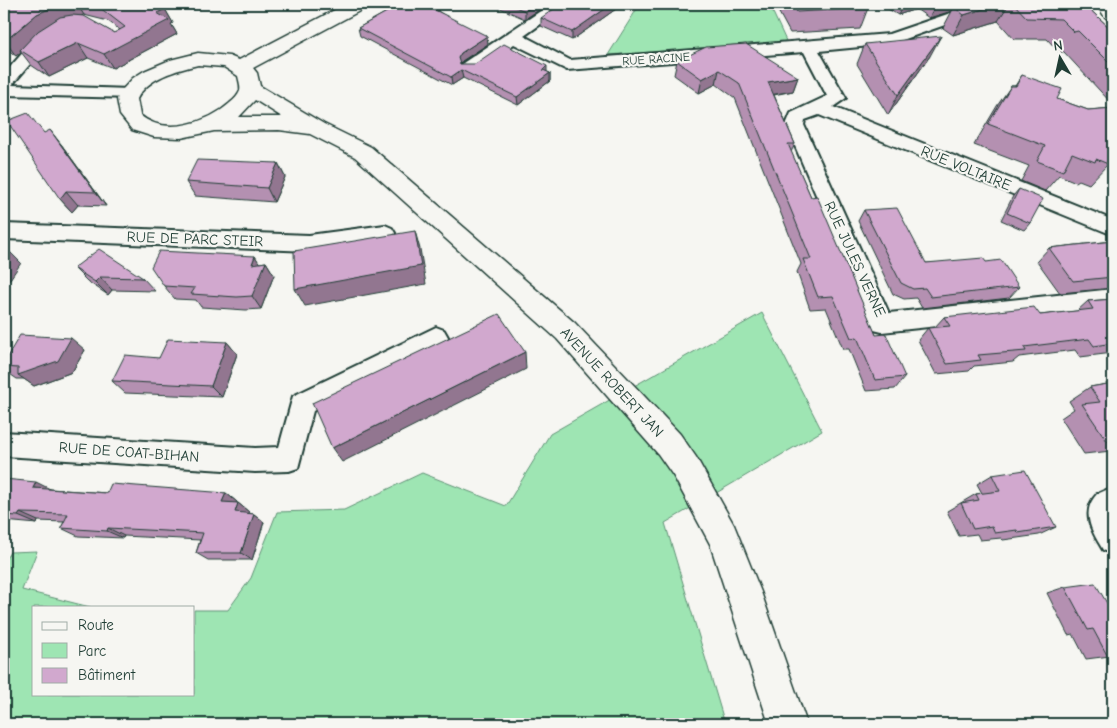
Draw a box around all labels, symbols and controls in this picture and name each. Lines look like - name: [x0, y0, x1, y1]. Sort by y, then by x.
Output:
- north arrow: [1034, 32, 1084, 82]
- text: N: [1052, 37, 1064, 55]
- street label: RUE RACINE: [622, 50, 690, 68]
- street label: RUE VOLTAIRE: [918, 142, 1014, 194]
- street label: RUE JULES VERNE: [820, 198, 890, 320]
- street label: RUE DE PARC STEIR: [126, 228, 264, 250]
- street label: AVENUE ROBERT JAN: [556, 323, 668, 441]
- street label: RUE DE COAT-BIHAN: [58, 438, 200, 466]
- legend: [32, 606, 195, 696]
- text: Route: [78, 616, 114, 634]
- text: Parc: [78, 642, 106, 660]
- text: Bâtiment: [78, 666, 136, 684]

